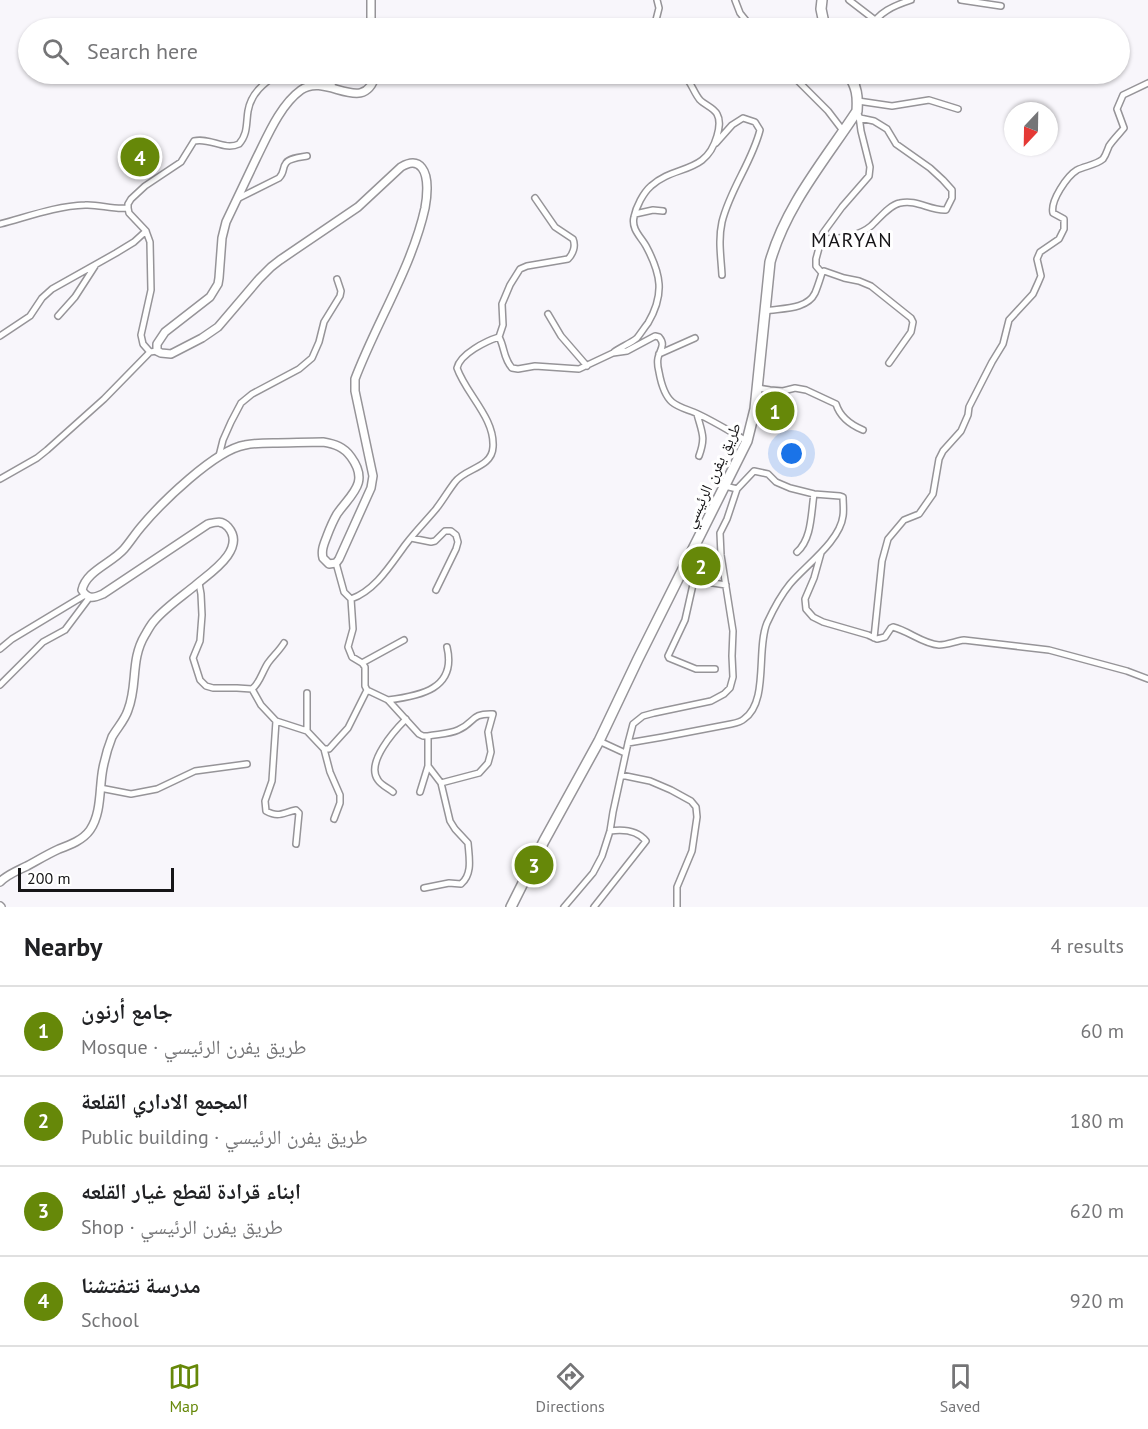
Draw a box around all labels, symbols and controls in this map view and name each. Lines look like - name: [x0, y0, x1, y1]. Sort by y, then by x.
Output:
- search box: [18, 18, 1130, 84]
- icon: search: [39, 35, 72, 68]
- text: Search here: [87, 37, 198, 65]
- north arrow: [1004, 102, 1058, 156]
- pin: 4: [120, 134, 160, 180]
- district label: MARYAN: [811, 227, 893, 253]
- pin: 1: [756, 388, 794, 434]
- street label: طريق يفرن الرئيسي: [679, 419, 748, 532]
- your location: [777, 439, 806, 468]
- pin: 2: [682, 544, 720, 588]
- pin: 3: [514, 842, 554, 888]
- scale bar: [18, 865, 174, 892]
- text: 200 m: [27, 868, 70, 888]
- text: Nearby: [24, 930, 102, 963]
- text: 4 results: [1051, 933, 1124, 959]
- text: جامع أرنون: [81, 997, 173, 1025]
- text: 1: [38, 1018, 49, 1044]
- text: 60 m: [1081, 1018, 1124, 1044]
- text: Mosque · طريق يفرن الرئيسي: [81, 1034, 307, 1060]
- text: المجمع الاداري القلعة: [81, 1087, 248, 1115]
- text: 2: [38, 1108, 49, 1134]
- text: 180 m: [1070, 1108, 1124, 1134]
- text: Public building · طريق يفرن الرئيسي: [81, 1124, 368, 1150]
- text: ابناء قرادة لقطع غيار القلعه: [81, 1177, 301, 1205]
- text: 3: [38, 1198, 49, 1224]
- text: 620 m: [1070, 1198, 1124, 1224]
- text: Shop · طريق يفرن الرئيسي: [81, 1214, 283, 1240]
- text: مدرسة نتفتشنا: [81, 1271, 201, 1299]
- text: 4: [38, 1288, 49, 1314]
- text: 920 m: [1070, 1288, 1124, 1314]
- text: School: [81, 1307, 139, 1333]
- tab: Map: [168, 1360, 201, 1416]
- tab: Directions: [536, 1360, 605, 1416]
- tab: Saved: [940, 1360, 980, 1416]

